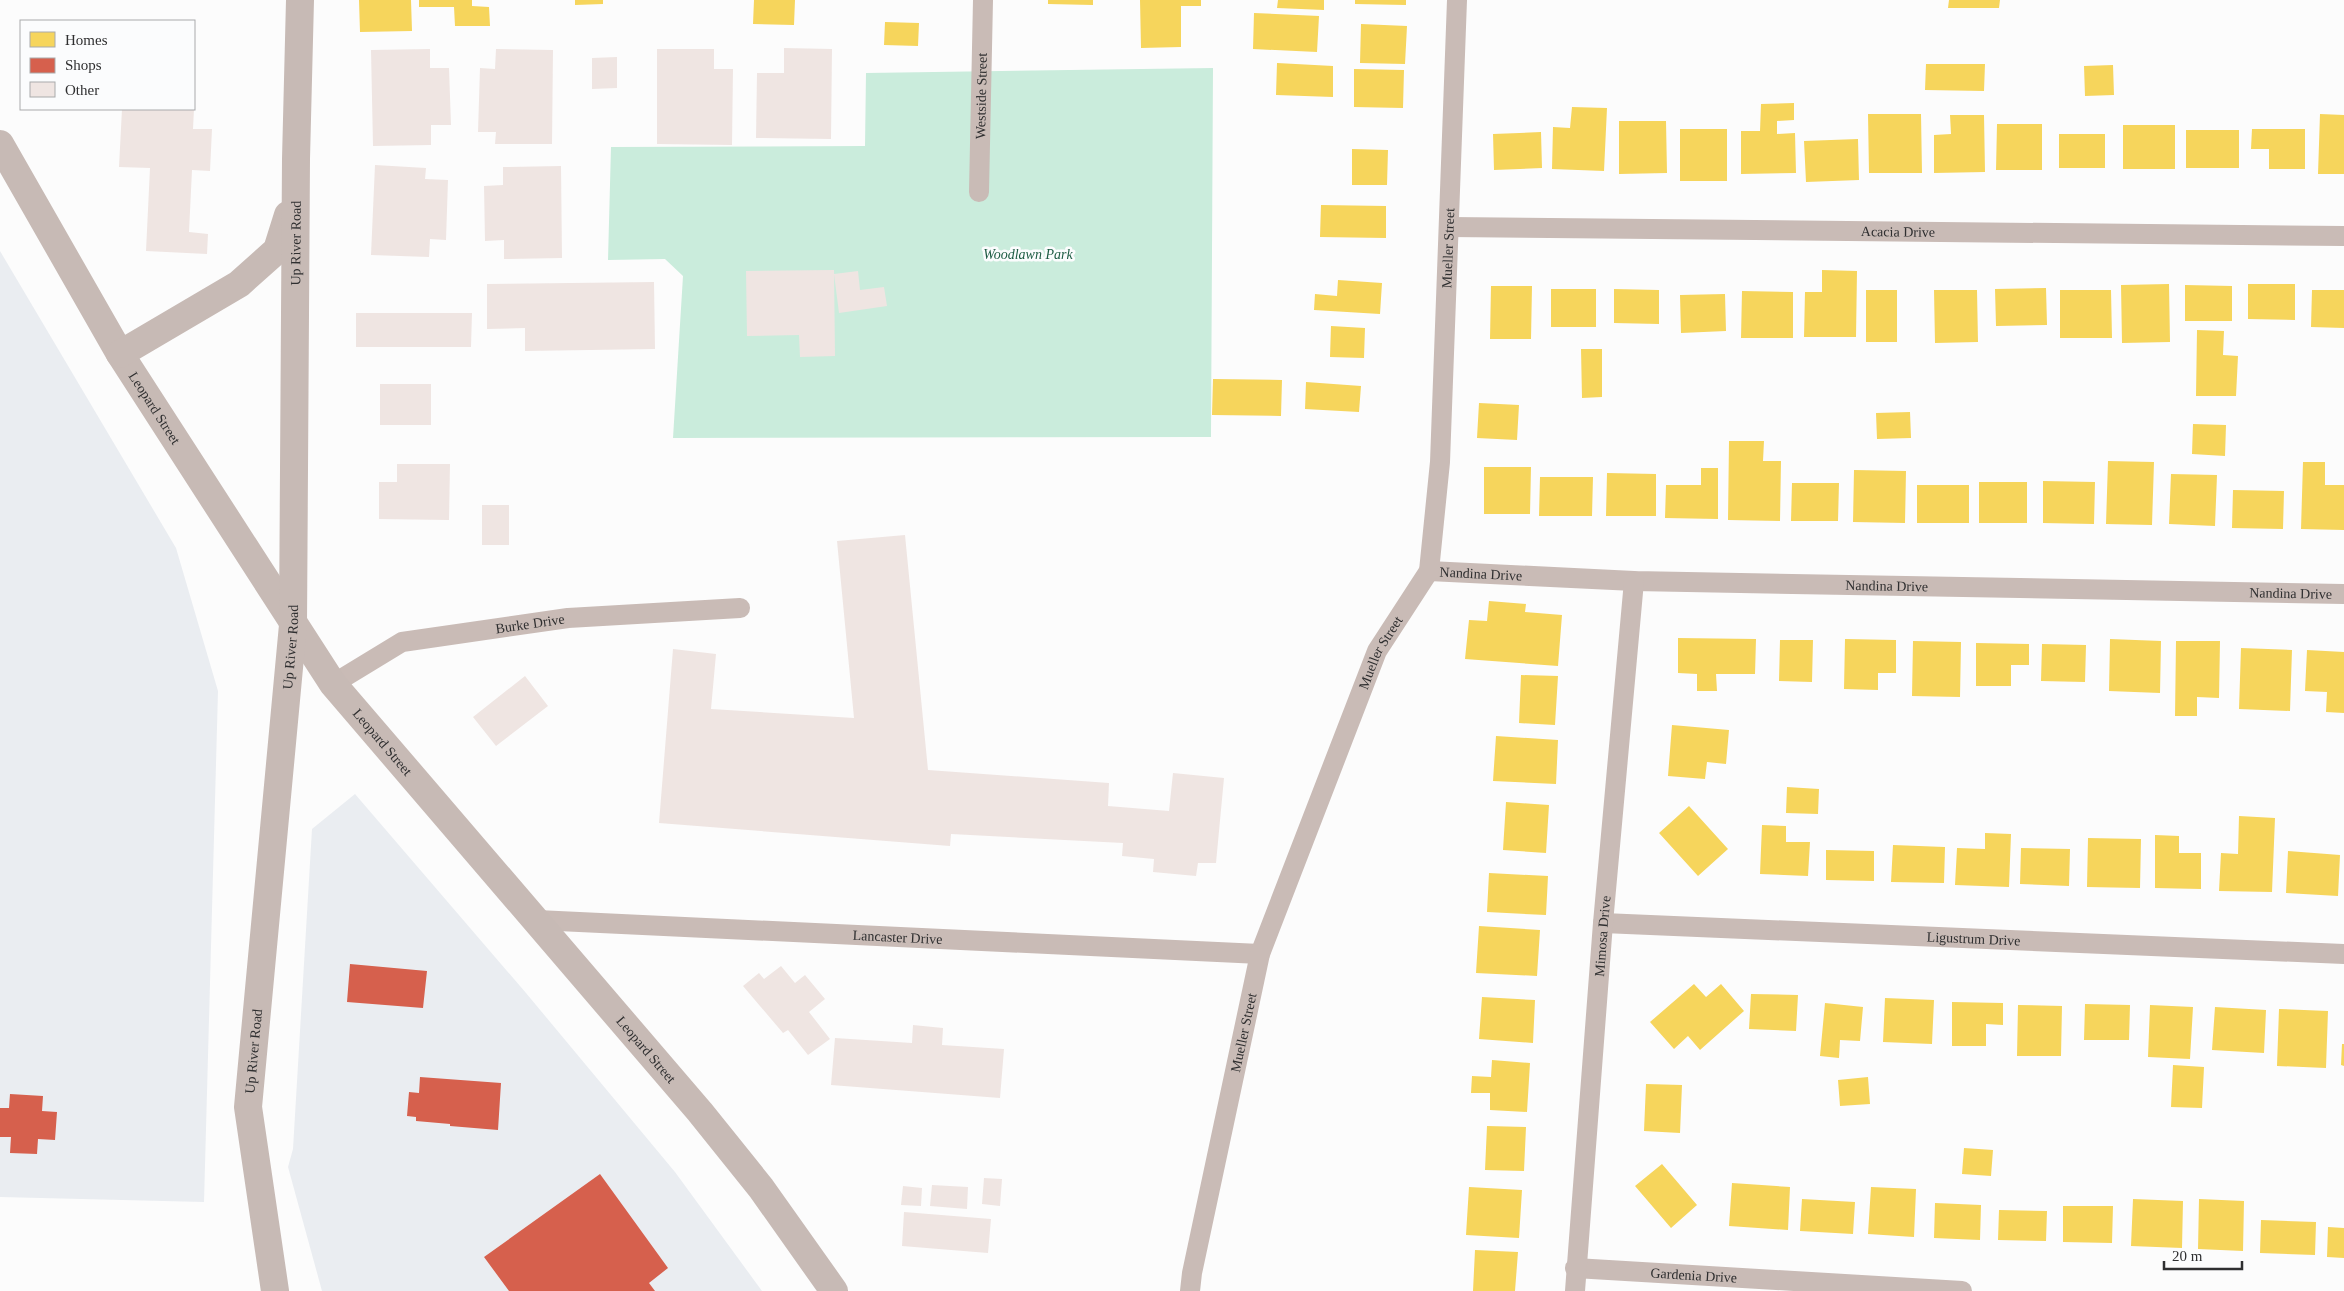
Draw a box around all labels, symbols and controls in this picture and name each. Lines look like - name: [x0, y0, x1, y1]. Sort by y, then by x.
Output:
- legend: [20, 20, 195, 110]
- text: Homes: [65, 32, 108, 48]
- street label: Westside Street: [973, 53, 990, 139]
- text: Shops: [65, 57, 102, 73]
- text: Other: [65, 82, 99, 98]
- street label: Up River Road: [288, 201, 304, 286]
- street label: Mueller Street: [1439, 208, 1457, 289]
- street label: Acacia Drive: [1861, 224, 1935, 240]
- park label: Woodlawn Park: [983, 247, 1073, 262]
- street label: Leopard Street: [126, 369, 183, 447]
- street label: Nandina Drive: [1439, 565, 1523, 584]
- street label: Nandina Drive: [1845, 578, 1928, 594]
- street label: Nandina Drive: [2249, 585, 2332, 602]
- street label: Up River Road: [280, 605, 301, 690]
- street label: Burke Drive: [494, 612, 565, 636]
- street label: Mueller Street: [1356, 613, 1406, 692]
- street label: Leopard Street: [350, 706, 415, 779]
- street label: Mimosa Drive: [1592, 895, 1613, 977]
- street label: Lancaster Drive: [852, 928, 943, 947]
- street label: Ligustrum Drive: [1926, 930, 2021, 948]
- street label: Mueller Street: [1228, 992, 1260, 1074]
- street label: Up River Road: [242, 1008, 265, 1094]
- street label: Leopard Street: [613, 1013, 679, 1086]
- scale bar: [2164, 1238, 2242, 1270]
- text: 20 m: [2172, 1248, 2203, 1264]
- street label: Gardenia Drive: [1650, 1265, 1738, 1286]

